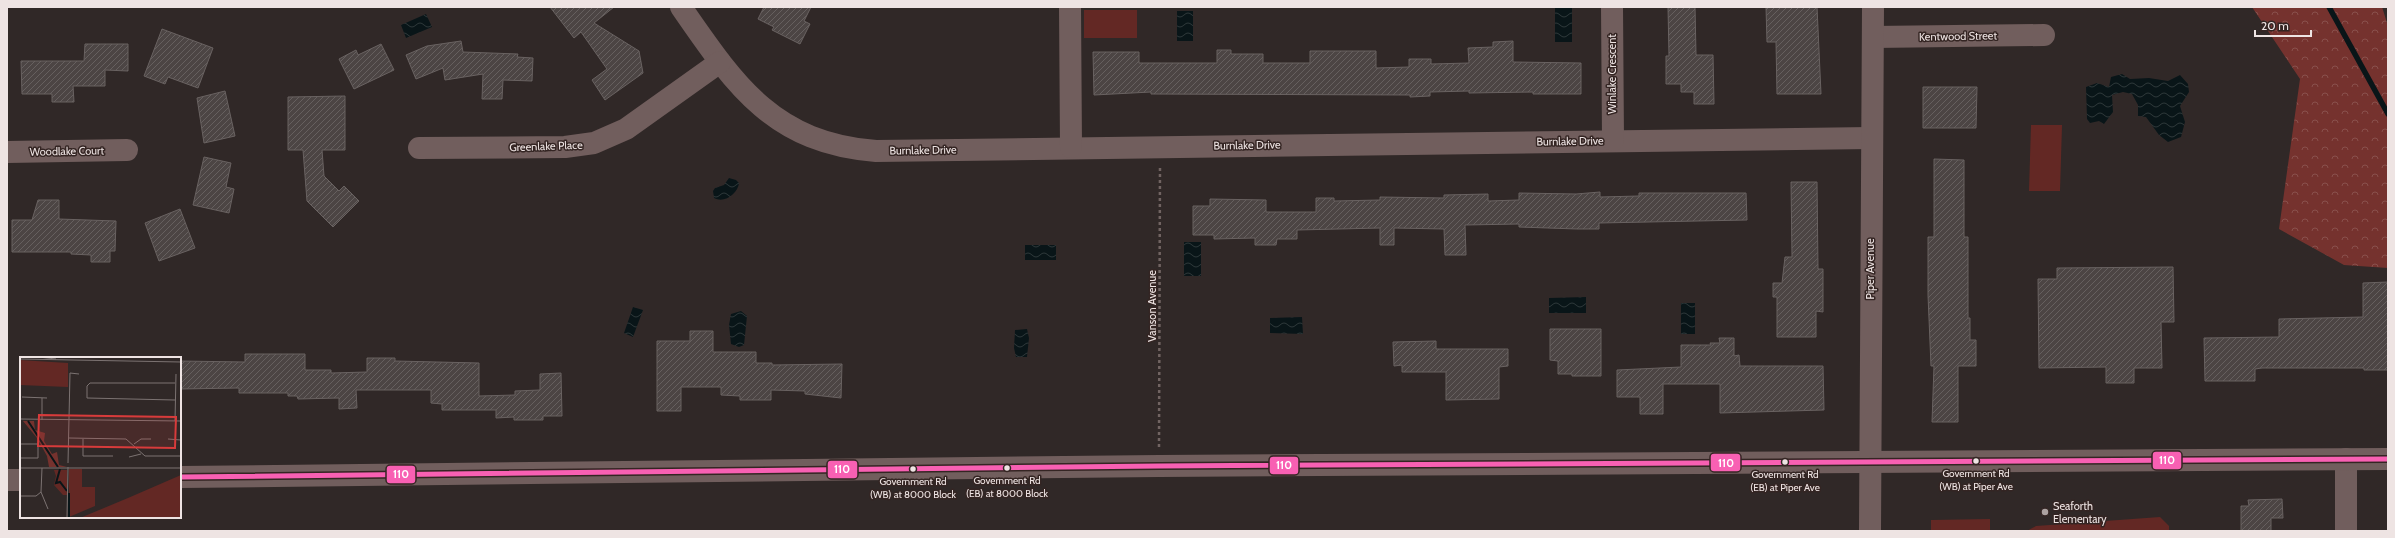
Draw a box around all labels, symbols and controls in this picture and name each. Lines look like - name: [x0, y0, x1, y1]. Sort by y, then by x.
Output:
- scale bar: [2255, 12, 2311, 38]
- text: 20 m: [2261, 18, 2289, 33]
- street label: Kentwood Street: [1919, 28, 1997, 44]
- street label: Winlake Crescent: [1605, 34, 1619, 114]
- street label: Burnlake Drive: [1536, 133, 1604, 149]
- street label: Burnlake Drive: [1213, 137, 1281, 153]
- street label: Greenlake Place: [509, 138, 583, 154]
- street label: Burnlake Drive: [889, 142, 957, 158]
- street label: Woodlake Court: [30, 143, 105, 159]
- street label: Piper Avenue: [1863, 238, 1877, 300]
- street label: Vanson Avenue: [1145, 270, 1159, 342]
- inset map: [20, 357, 181, 518]
- line badge: 110: [2152, 451, 2182, 470]
- line badge: 110: [1710, 453, 1741, 472]
- text: 110: [2159, 453, 2175, 467]
- line badge: 110: [1269, 456, 1299, 475]
- text: 110: [1718, 456, 1734, 470]
- marker: Government Rd (WB) at Piper Ave: [1971, 456, 1981, 466]
- marker: Government Rd (EB) at Piper Ave: [1780, 457, 1790, 467]
- text: 110: [1276, 458, 1292, 472]
- line badge: 110: [827, 460, 858, 479]
- text: 110: [834, 462, 850, 476]
- marker: Government Rd (EB) at 8000 Block: [1002, 463, 1012, 473]
- marker: Government Rd (WB) at 8000 Block: [908, 464, 918, 474]
- line badge: 110: [386, 465, 416, 484]
- text: 110: [393, 467, 409, 481]
- place label: Government Rd (WB) at Piper Ave: [1939, 467, 2013, 493]
- place label: Government Rd (EB) at Piper Ave: [1750, 468, 1820, 494]
- place label: Government Rd (EB) at 8000 Block: [966, 474, 1048, 500]
- place label: Government Rd (WB) at 8000 Block: [870, 475, 957, 501]
- place label: Seaforth Elementary: [2053, 499, 2107, 526]
- marker: Seaforth Elementary: [2040, 507, 2050, 517]

